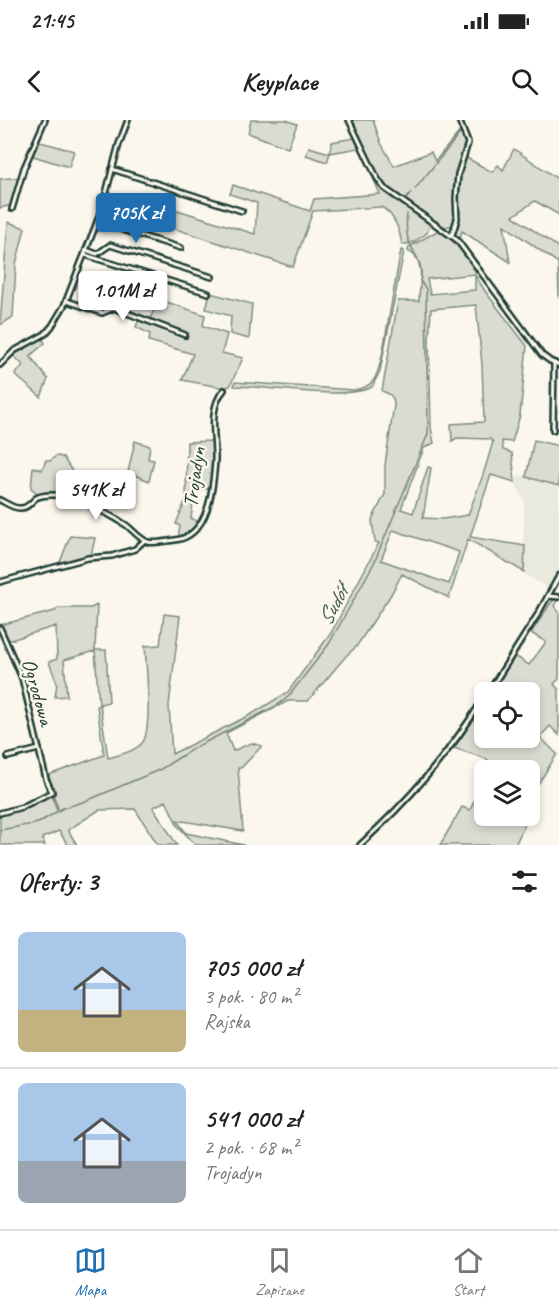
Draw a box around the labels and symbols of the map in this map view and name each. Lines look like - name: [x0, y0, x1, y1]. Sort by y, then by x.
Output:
- pin: 705K zł: [81, 193, 191, 244]
- pin: 1.01M zł: [61, 271, 185, 322]
- street label: Trojadyn: [177, 445, 211, 509]
- pin: 541K zł: [41, 470, 151, 521]
- water label: Sudół: [311, 576, 358, 630]
- street label: Ogrodowa: [16, 656, 61, 731]

